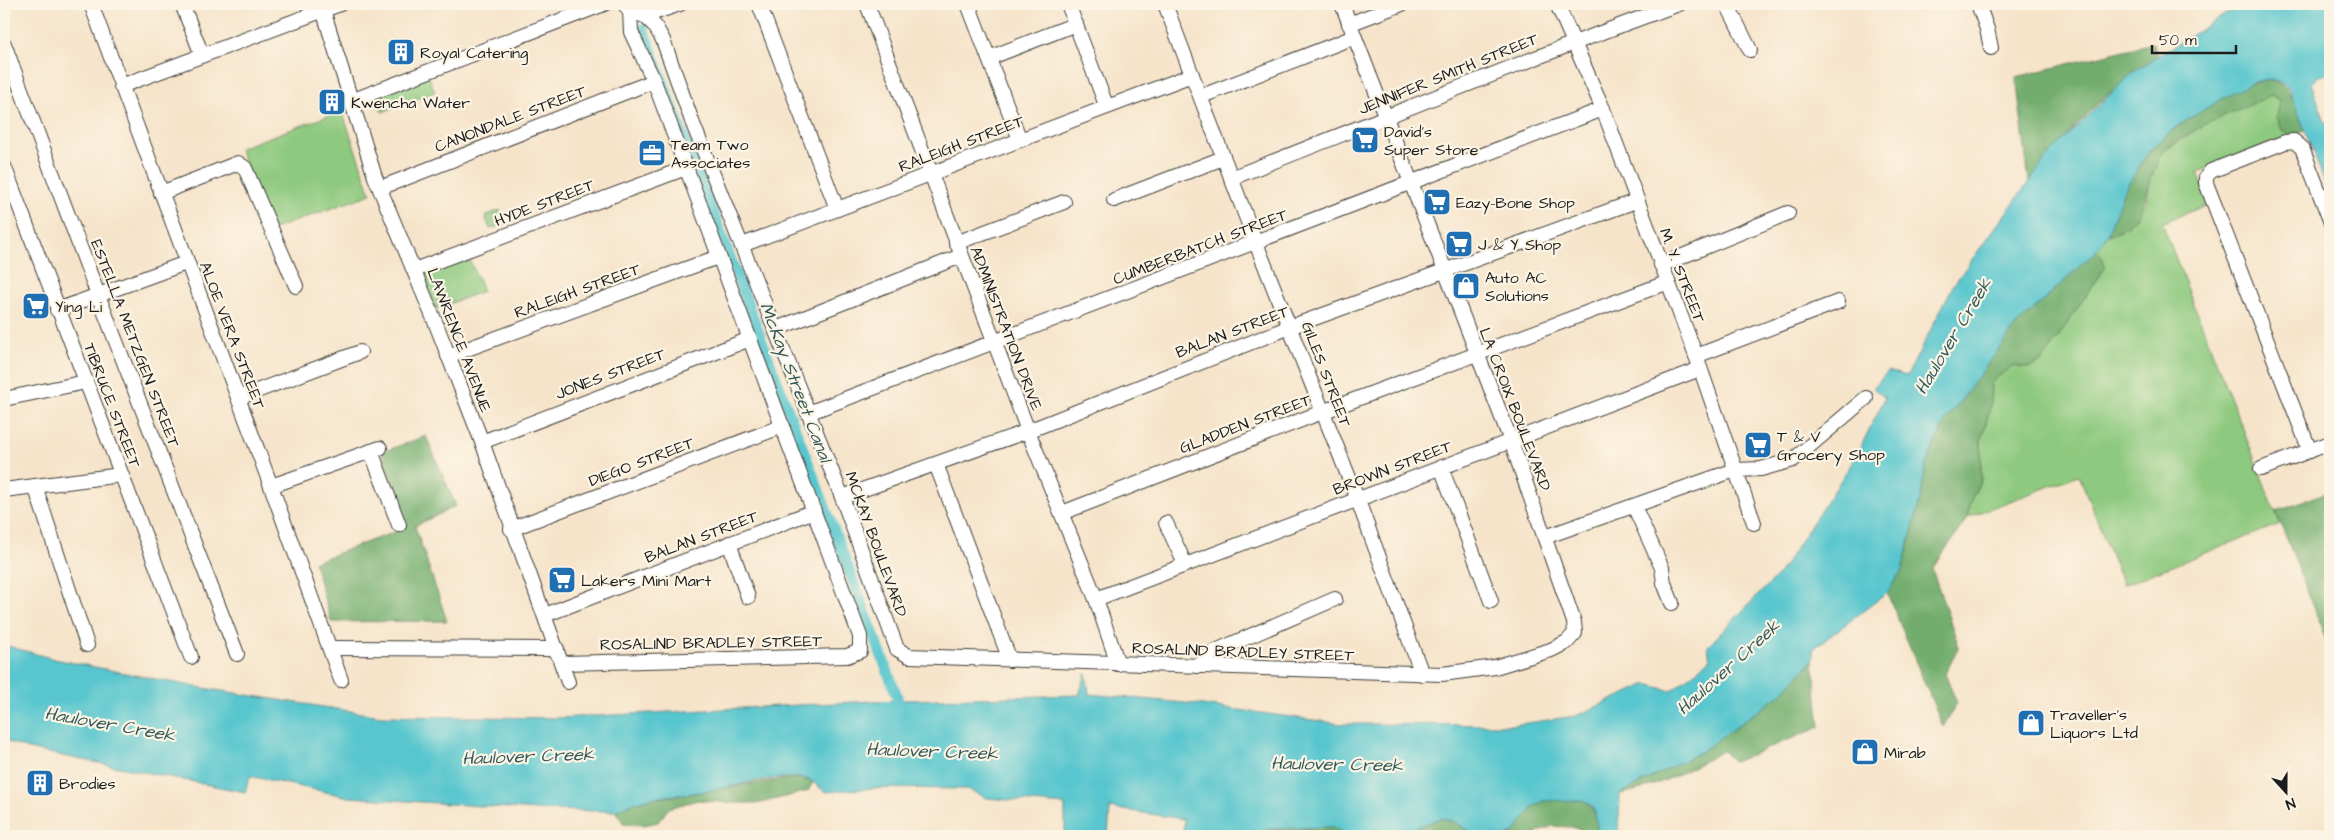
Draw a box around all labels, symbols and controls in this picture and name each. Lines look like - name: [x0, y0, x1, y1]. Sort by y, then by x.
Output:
- scale bar: [2152, 22, 2235, 54]
- street label: JENNIFER SMITH STREET: [1356, 28, 1541, 120]
- text: 50 m: [2159, 30, 2197, 51]
- building icon: Royal Catering: [386, 37, 416, 67]
- place label: Royal Catering: [420, 42, 528, 65]
- street label: CANONDALE STREET: [431, 80, 589, 158]
- building icon: Kwencha Water: [317, 87, 347, 117]
- place label: Kwencha Water: [351, 92, 470, 114]
- street label: RALEIGH STREET: [896, 110, 1027, 178]
- place label: David's Super Store: [1384, 121, 1479, 161]
- supermarket icon: David's Super Store: [1350, 125, 1380, 155]
- place label: Team Two Associates: [671, 134, 750, 174]
- office icon: Team Two Associates: [637, 138, 667, 168]
- street label: HYDE STREET: [491, 174, 597, 232]
- supermarket icon: Eazy-Bone Shop: [1422, 187, 1452, 217]
- place label: Eazy-Bone Shop: [1456, 192, 1575, 215]
- street label: CUMBERBATCH STREET: [1110, 203, 1291, 290]
- street label: M. Y. STREET: [1654, 225, 1710, 326]
- supermarket icon: J & Y Shop: [1444, 229, 1474, 259]
- place label: J & Y Shop: [1478, 234, 1561, 256]
- street label: ESTELLA METZGEN STREET: [85, 236, 185, 450]
- street label: ADMINISTRATION DRIVE: [965, 243, 1048, 414]
- street label: RALEIGH STREET: [511, 258, 643, 324]
- street label: ALOE VERA STREET: [194, 259, 270, 412]
- street label: LAWRENCE AVENUE: [421, 265, 497, 416]
- place label: Auto AC Solutions: [1485, 267, 1549, 307]
- shop icon: Auto AC Solutions: [1451, 271, 1481, 301]
- water label: Haulover Creek: [1909, 273, 1999, 399]
- supermarket icon: Ying Li: [21, 291, 51, 321]
- place label: Ying Li: [55, 296, 103, 319]
- water label: McKay Street Canal: [753, 299, 838, 468]
- street label: BALAN STREET: [1172, 300, 1292, 364]
- street label: GILES STREET: [1296, 318, 1356, 430]
- street label: LA CROIX BOULEVARD: [1474, 325, 1556, 494]
- street label: TIBRUCE STREET: [78, 340, 146, 471]
- street label: JONES STREET: [552, 343, 668, 405]
- street label: GLADDEN STREET: [1176, 389, 1315, 459]
- place label: T & V Grocery Shop: [1777, 426, 1885, 467]
- supermarket icon: T & V Grocery Shop: [1743, 430, 1773, 460]
- street label: DIEGO STREET: [586, 432, 697, 492]
- street label: BROWN STREET: [1330, 435, 1455, 501]
- street label: MCKAY BOULEVARD: [840, 469, 913, 620]
- street label: BALAN STREET: [641, 505, 761, 569]
- supermarket icon: Lakers Mini Mart: [547, 565, 577, 595]
- place label: Lakers Mini Mart: [581, 570, 712, 592]
- water label: Haulover Creek: [1671, 613, 1786, 721]
- street label: ROSALIND BRADLEY STREET: [600, 630, 822, 656]
- street label: ROSALIND BRADLEY STREET: [1131, 637, 1355, 667]
- water label: Haulover Creek: [43, 701, 178, 748]
- place label: Traveller's Liquors Ltd: [2050, 704, 2138, 744]
- shop icon: Traveller's Liquors Ltd: [2016, 708, 2046, 738]
- water label: Haulover Creek: [866, 737, 999, 766]
- shop icon: Mirab: [1850, 737, 1880, 767]
- water label: Haulover Creek: [462, 742, 595, 771]
- place label: Mirab: [1884, 742, 1926, 764]
- water label: Haulover Creek: [1271, 751, 1404, 778]
- building icon: Brodies: [25, 768, 55, 798]
- north arrow: [2262, 768, 2312, 818]
- place label: Brodies: [59, 773, 116, 795]
- text: N: [2282, 792, 2298, 814]

